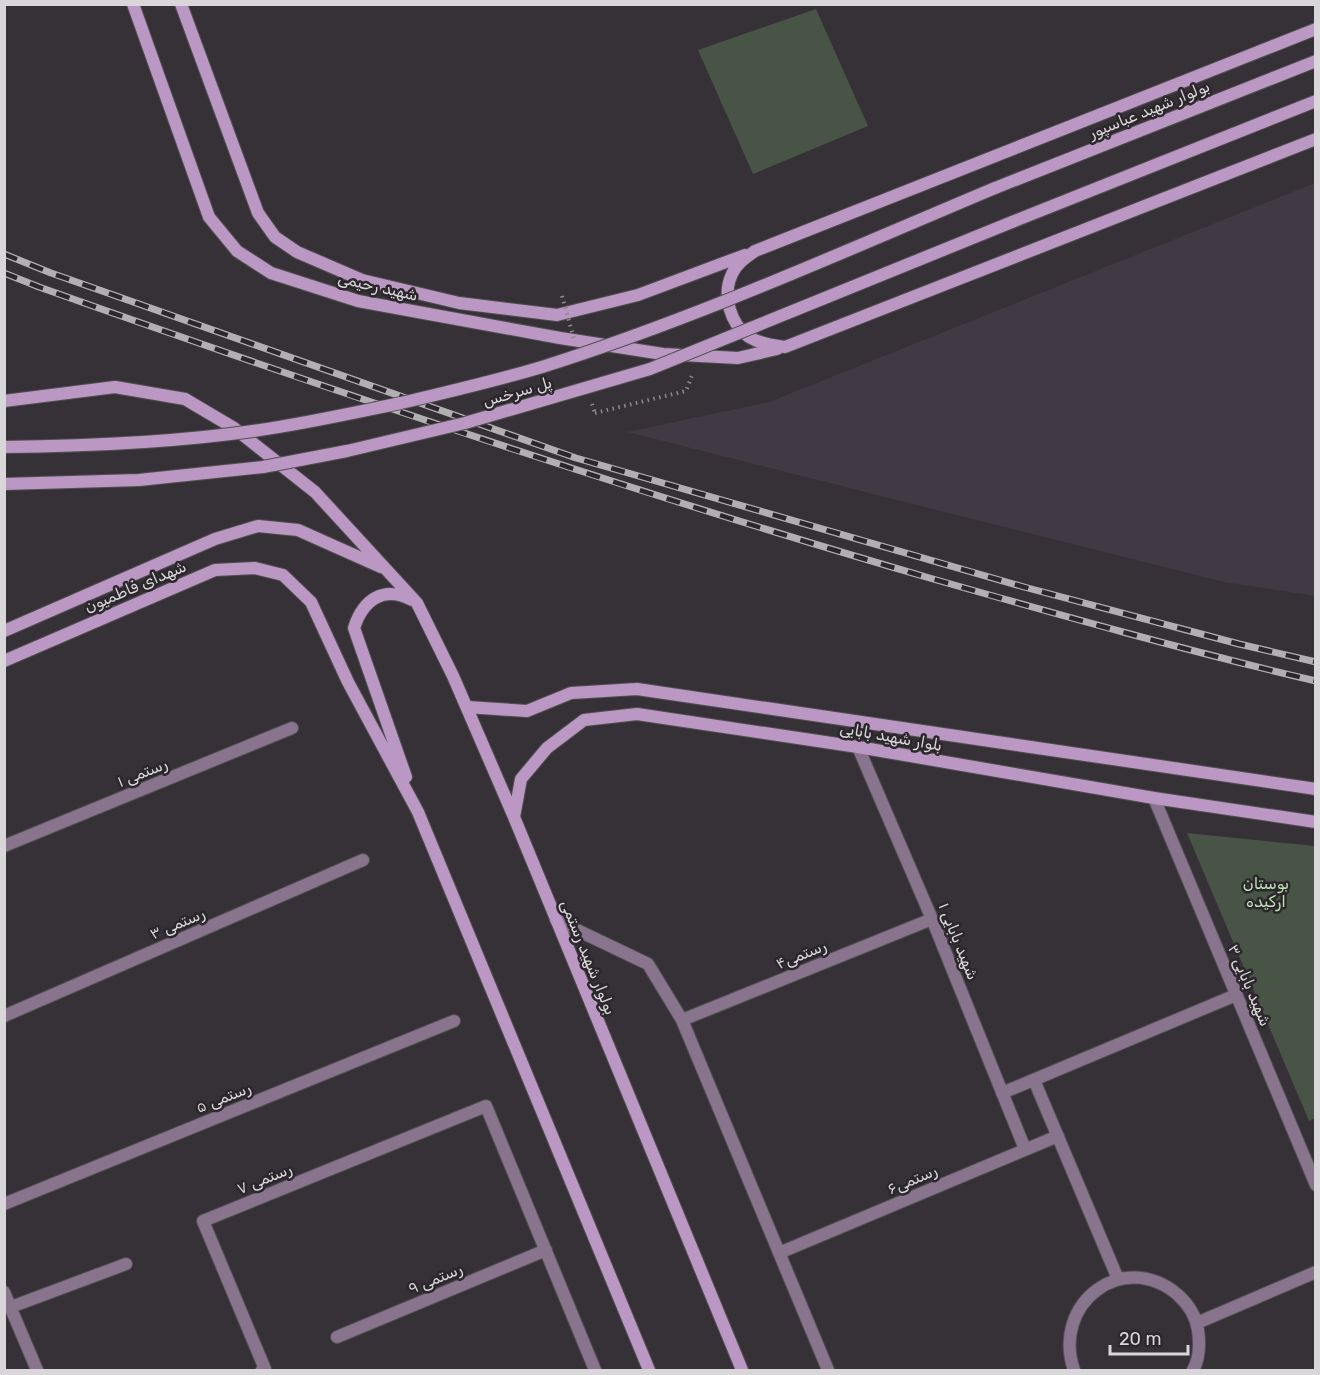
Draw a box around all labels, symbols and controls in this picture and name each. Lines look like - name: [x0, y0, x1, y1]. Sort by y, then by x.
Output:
- street label: بولوار شهید عباسپور: [1085, 77, 1213, 144]
- street label: شهید رحیمی: [336, 268, 420, 306]
- street label: پل سرخس: [480, 373, 554, 411]
- street label: شهدای فاطمیون: [81, 556, 190, 617]
- street label: بلوار شهید بابایی: [838, 718, 944, 756]
- street label: رستمی ۱: [114, 754, 170, 792]
- park label: بوستان ارکیده: [1243, 874, 1289, 912]
- street label: بولوار شهید رستمی: [556, 897, 620, 1018]
- street label: شهید بابایی ۱: [934, 900, 983, 983]
- street label: رستمی ۳: [147, 903, 208, 944]
- street label: رستمی۴: [773, 936, 830, 974]
- street label: شهید بابایی ۳: [1223, 941, 1275, 1029]
- street label: رستمی ۵: [193, 1078, 254, 1118]
- street label: رستمی ۷: [234, 1159, 295, 1199]
- street label: رستمی۶: [884, 1161, 940, 1199]
- street label: رستمی ۹: [405, 1259, 465, 1299]
- scale bar: [1110, 1318, 1188, 1356]
- text: 20 m: [1119, 1328, 1161, 1350]

